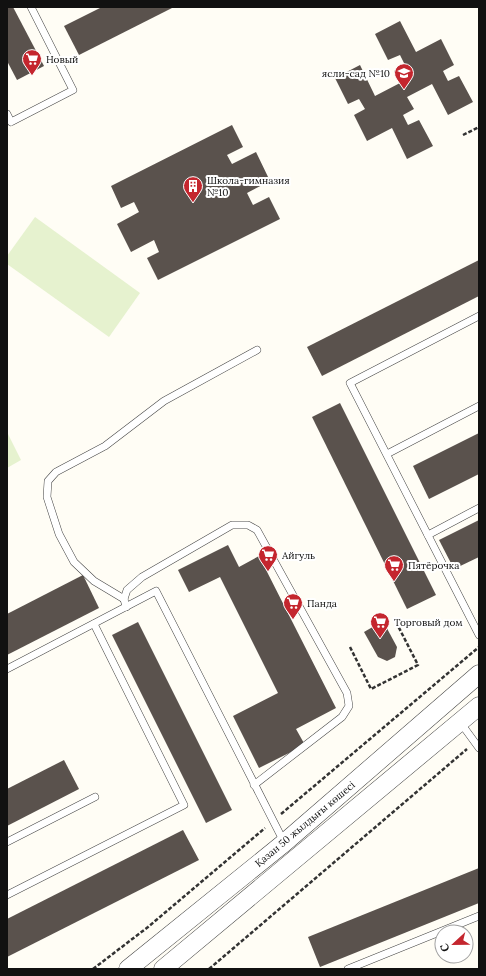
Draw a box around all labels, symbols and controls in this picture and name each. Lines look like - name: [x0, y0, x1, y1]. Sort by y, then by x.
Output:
- supermarket icon: Новый: [21, 48, 43, 76]
- place label: Новый: [46, 53, 78, 66]
- school or university icon: ясли-сад №10: [393, 62, 415, 90]
- place label: ясли-сад №10: [322, 67, 390, 80]
- place label: Школа-гимназия №10: [207, 174, 290, 199]
- building icon: Школа-гимназия №10: [182, 175, 204, 203]
- supermarket icon: Айгуль: [257, 544, 279, 572]
- place label: Айгуль: [281, 549, 315, 562]
- supermarket icon: Пятёрочка: [383, 554, 405, 582]
- place label: Пятёрочка: [408, 559, 459, 572]
- supermarket icon: Панда: [282, 592, 304, 620]
- place label: Панда: [307, 597, 337, 610]
- supermarket icon: Торговый дом: [369, 611, 391, 639]
- place label: Торговый дом: [394, 616, 463, 629]
- street label: Қазан 50 жылдығы көшесі: [252, 778, 358, 870]
- north arrow: [434, 924, 474, 964]
- text: С: [437, 941, 453, 954]

